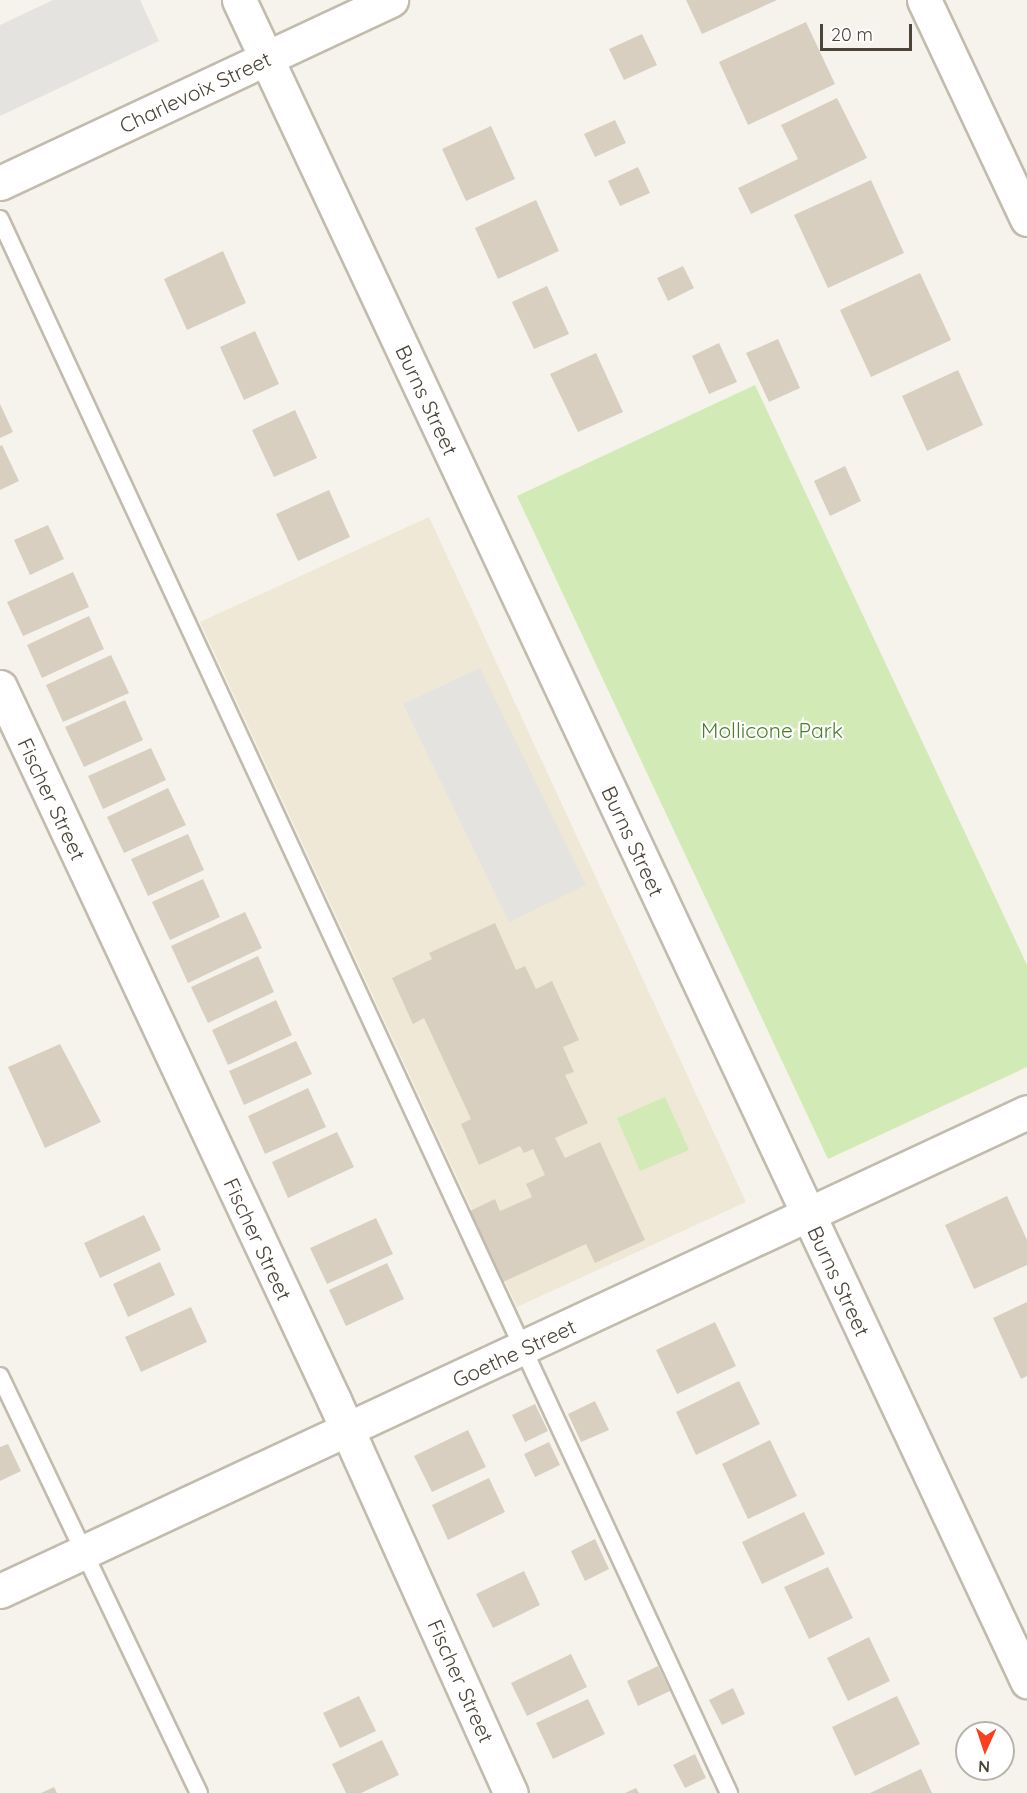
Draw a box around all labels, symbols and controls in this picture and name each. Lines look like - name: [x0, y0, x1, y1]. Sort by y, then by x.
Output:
- scale bar: [823, 12, 914, 50]
- text: 20 m: [831, 23, 873, 46]
- street label: Charlevoix Street: [115, 46, 275, 138]
- street label: Burns Street: [390, 341, 464, 459]
- park label: Mollicone Park: [701, 717, 843, 743]
- street label: Fischer Street: [13, 734, 91, 864]
- street label: Burns Street: [596, 782, 670, 900]
- street label: Fischer Street: [219, 1174, 297, 1304]
- street label: Burns Street: [802, 1222, 876, 1340]
- street label: Goethe Street: [448, 1313, 580, 1393]
- street label: Fischer Street: [423, 1616, 499, 1746]
- north arrow: [955, 1721, 1015, 1781]
- text: N: [978, 1757, 991, 1777]

